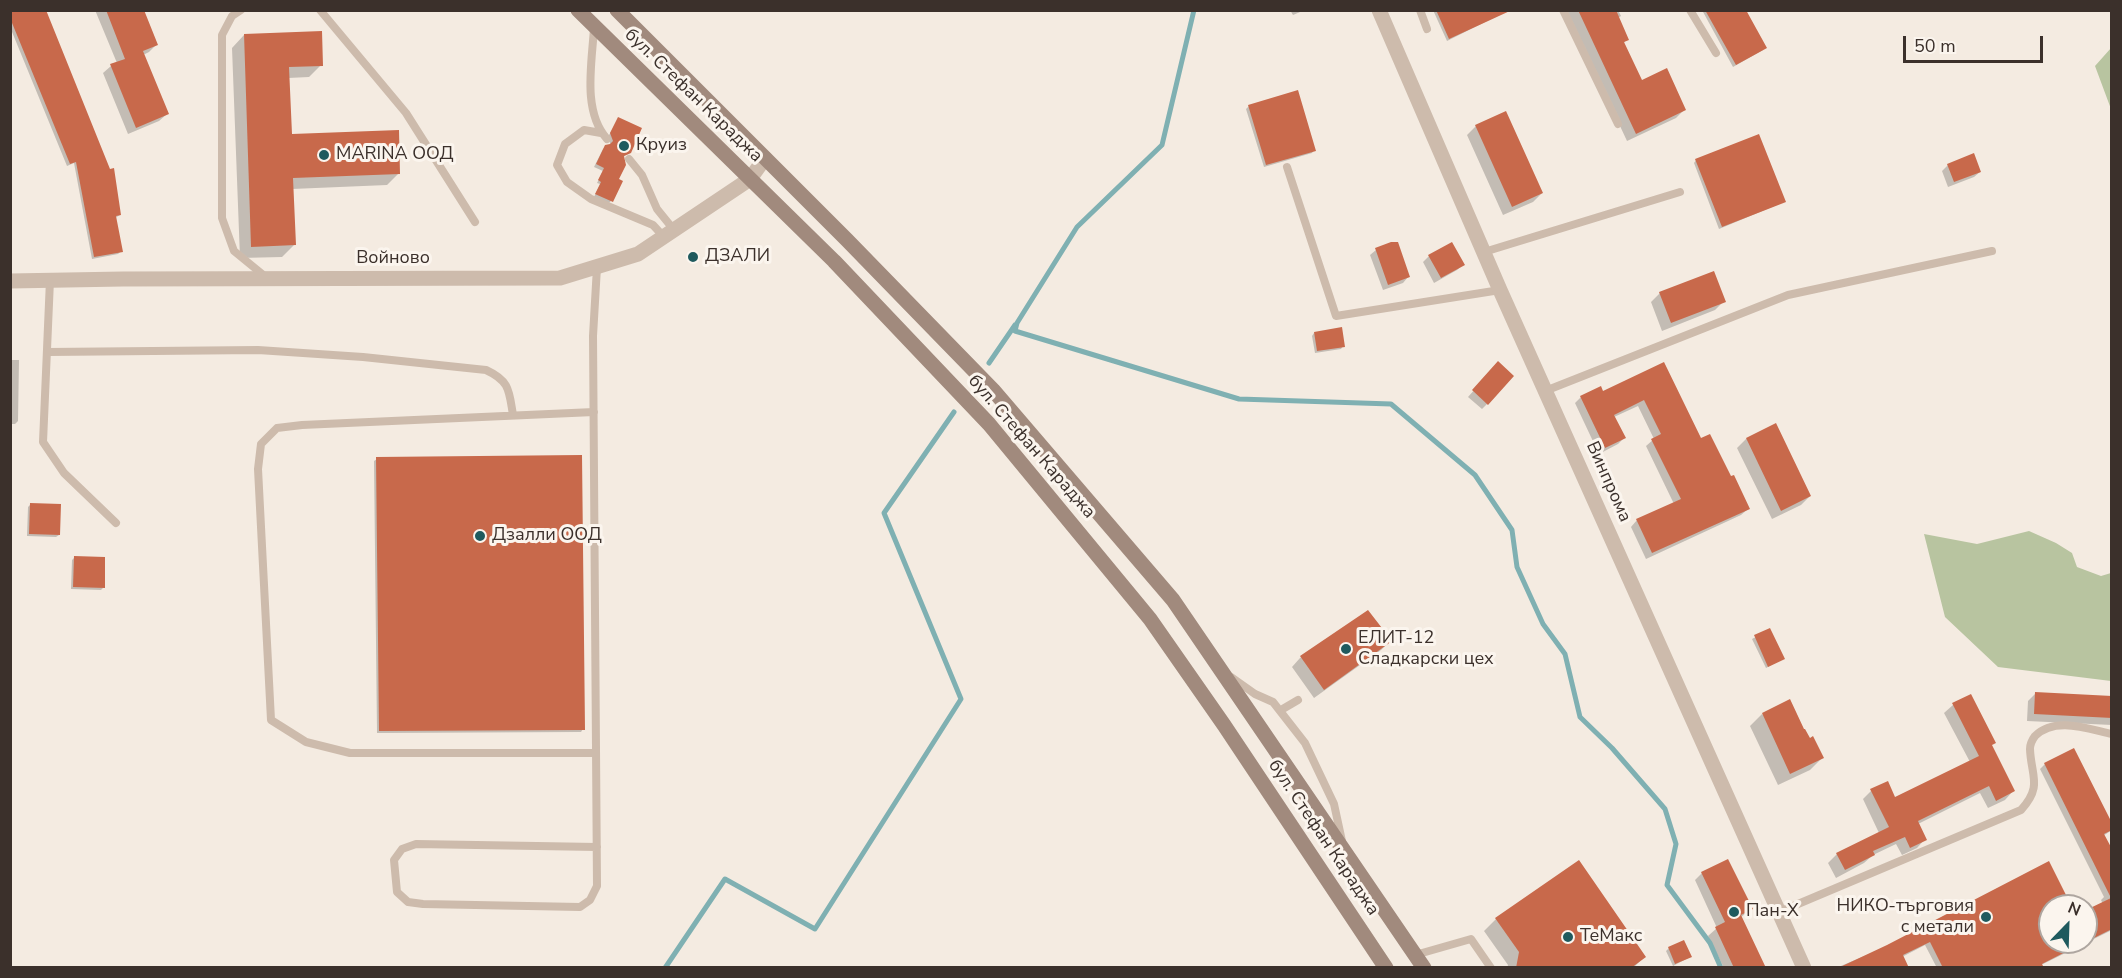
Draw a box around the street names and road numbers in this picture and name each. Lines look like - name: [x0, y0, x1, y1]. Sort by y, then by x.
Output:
- street label: бул. Стефан Караджа: [620, 25, 766, 167]
- street label: Войново: [356, 248, 430, 270]
- street label: бул. Стефан Караджа: [963, 371, 1099, 523]
- street label: Винпрома: [1581, 438, 1635, 526]
- street label: бул. Стефан Караджа: [1263, 756, 1383, 920]

